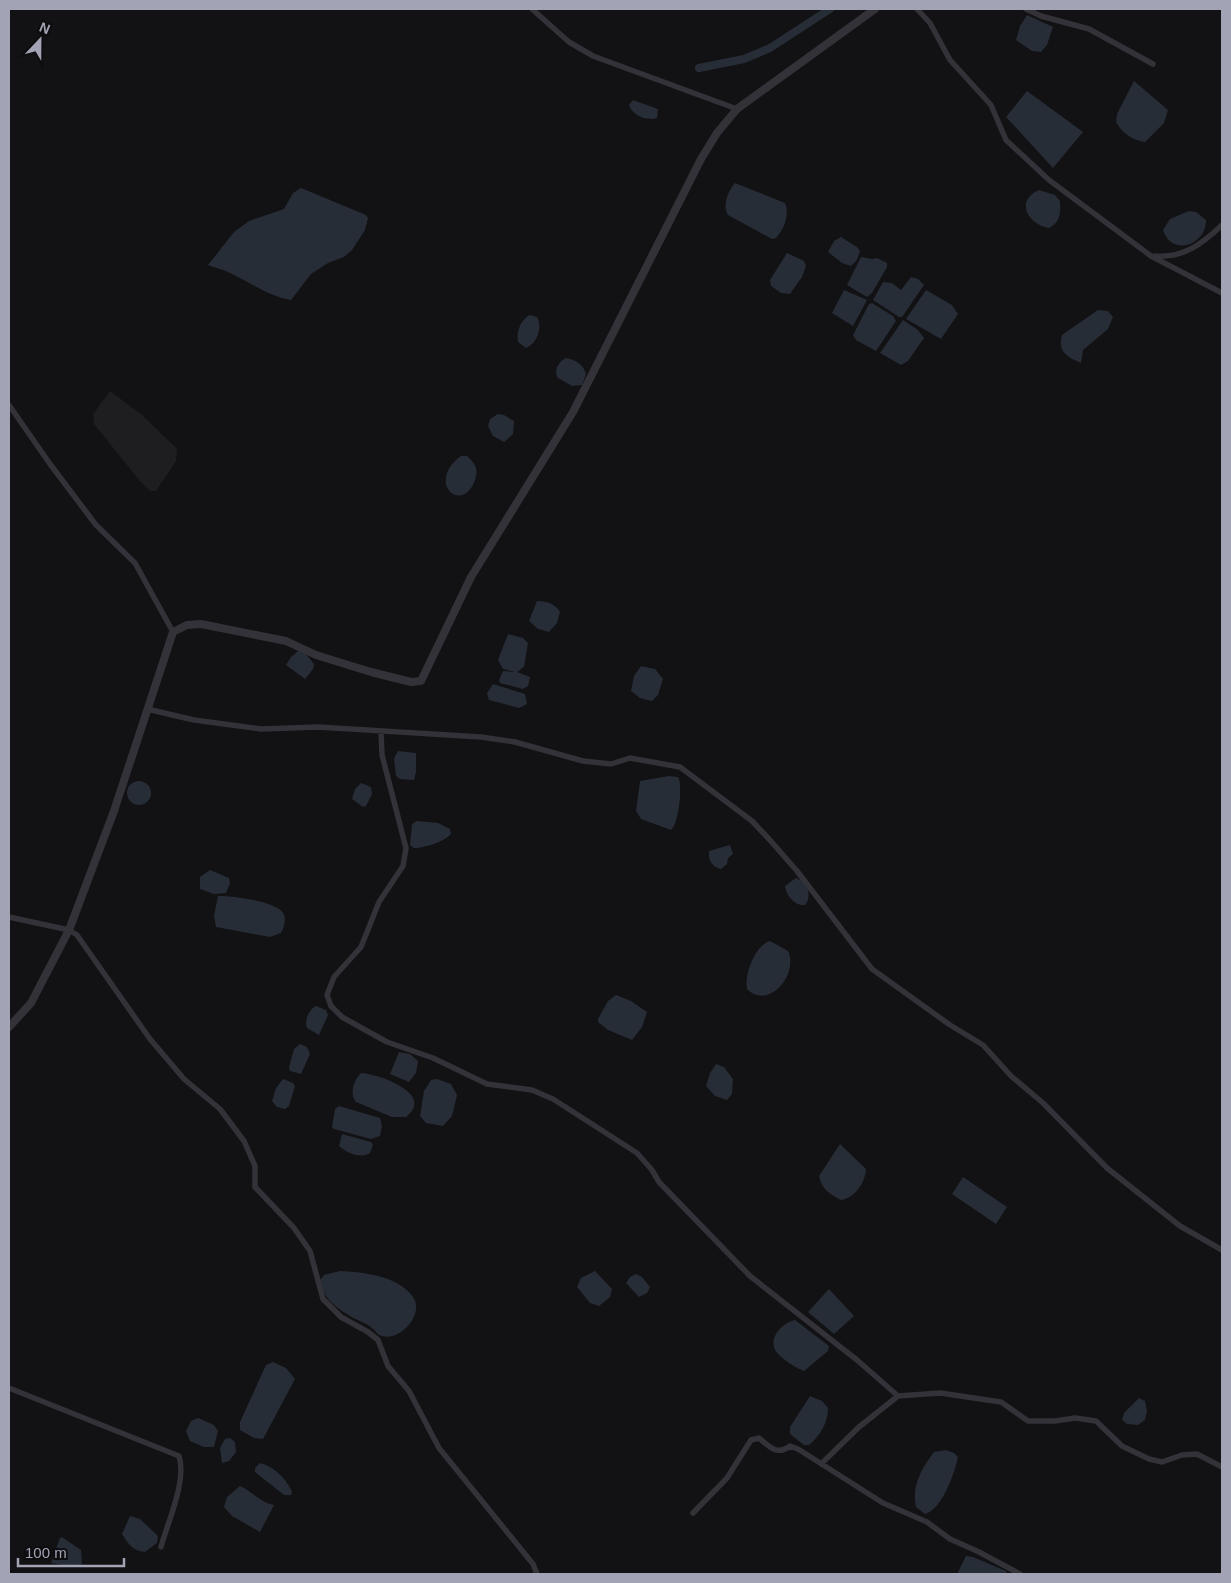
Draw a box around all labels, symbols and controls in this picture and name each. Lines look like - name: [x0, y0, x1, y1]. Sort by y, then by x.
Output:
- north arrow: [15, 15, 65, 65]
- text: N: [37, 19, 53, 37]
- scale bar: [18, 1536, 124, 1568]
- text: 100 m: [25, 1544, 67, 1561]

